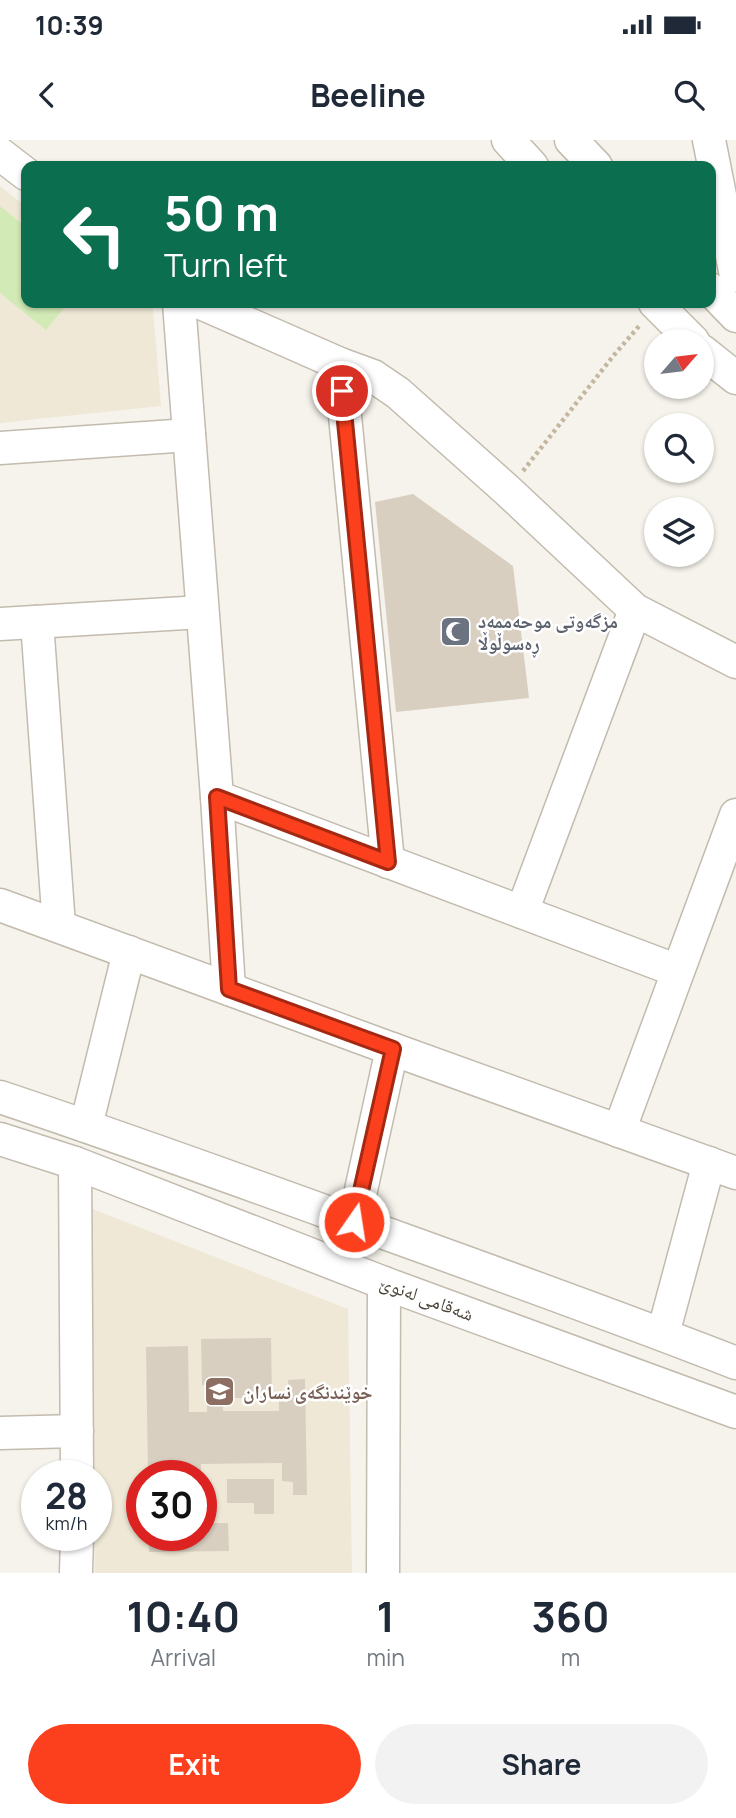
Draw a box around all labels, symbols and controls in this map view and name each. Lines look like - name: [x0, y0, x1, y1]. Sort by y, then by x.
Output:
- text: 10:39: [35, 7, 104, 43]
- text: Beeline: [310, 73, 426, 117]
- icon: back: [28, 76, 66, 114]
- icon: search: [670, 76, 708, 114]
- text: 50 m: [164, 179, 279, 246]
- icon: left: [49, 189, 140, 280]
- text: Turn left: [164, 243, 288, 287]
- north arrow: [644, 329, 714, 399]
- map controls: [644, 329, 714, 567]
- pin: [312, 361, 372, 421]
- icon: arrive: [323, 372, 361, 410]
- button: search: [644, 413, 714, 483]
- button: layers: [644, 497, 714, 567]
- place label: مزگەوتی موحەممەد ڕەسوڵوڵا: [478, 608, 618, 658]
- mosque icon: مزگەوتی موحەممەد ڕەسوڵوڵا: [438, 615, 472, 649]
- position arrow: [317, 1185, 391, 1259]
- street label: شەقامی لەنوێ: [377, 1269, 477, 1327]
- school or university icon: خوێندنگەی نساران: [203, 1375, 237, 1409]
- place label: خوێندنگەی نساران: [243, 1379, 373, 1405]
- speed limit sign: 30: [126, 1460, 217, 1551]
- text: 28: [45, 1472, 88, 1520]
- text: km/h: [46, 1511, 87, 1535]
- text: 10:40: [126, 1587, 240, 1645]
- text: 1: [377, 1587, 395, 1645]
- text: 360: [531, 1587, 610, 1645]
- text: Arrival: [150, 1641, 216, 1673]
- text: min: [366, 1641, 405, 1673]
- text: m: [561, 1641, 580, 1673]
- button: Exit: [28, 1724, 361, 1804]
- button: Share: [375, 1724, 708, 1804]

